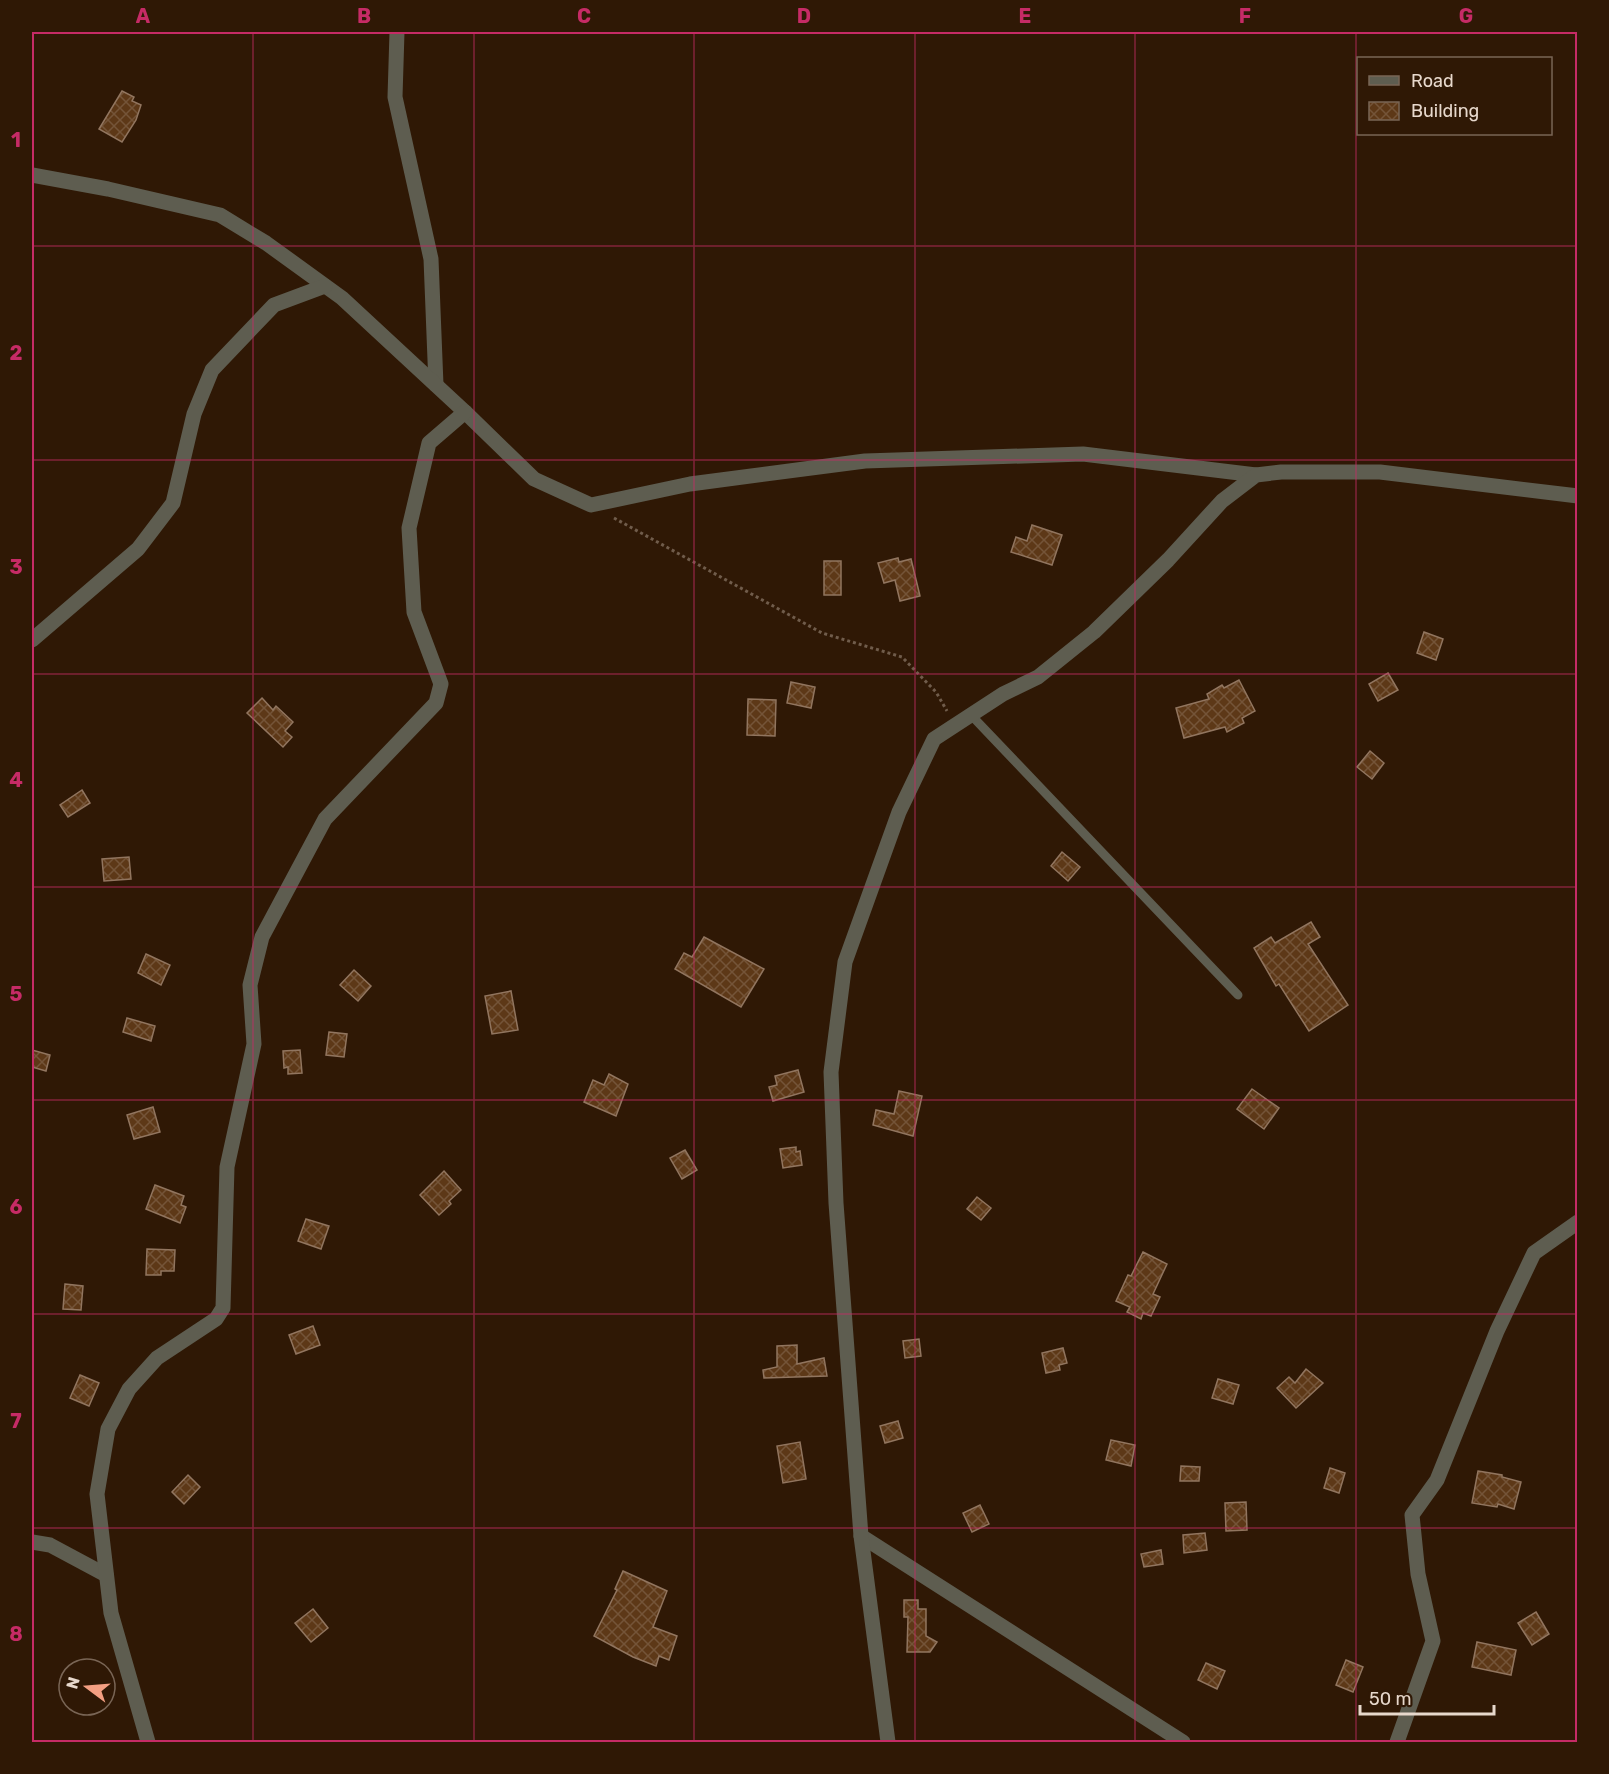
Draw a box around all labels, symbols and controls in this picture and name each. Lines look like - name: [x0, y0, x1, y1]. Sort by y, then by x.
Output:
- text: A: [136, 4, 151, 28]
- text: B: [357, 4, 371, 28]
- text: C: [577, 4, 591, 28]
- text: D: [797, 4, 811, 28]
- text: E: [1019, 4, 1031, 28]
- text: F: [1239, 4, 1251, 28]
- text: G: [1459, 4, 1473, 28]
- legend: [1357, 57, 1552, 135]
- text: Road: [1411, 70, 1454, 92]
- text: Building: [1411, 100, 1479, 122]
- text: 1: [11, 128, 21, 152]
- text: 2: [10, 341, 23, 365]
- text: 3: [9, 555, 23, 579]
- text: 4: [9, 768, 23, 792]
- text: 5: [10, 982, 23, 1006]
- text: 6: [9, 1195, 23, 1219]
- text: 7: [10, 1409, 22, 1433]
- text: 8: [9, 1622, 23, 1646]
- north arrow: [57, 1657, 117, 1717]
- text: N: [62, 1675, 84, 1691]
- scale bar: [1360, 1678, 1494, 1716]
- text: 50 m: [1369, 1688, 1412, 1710]

